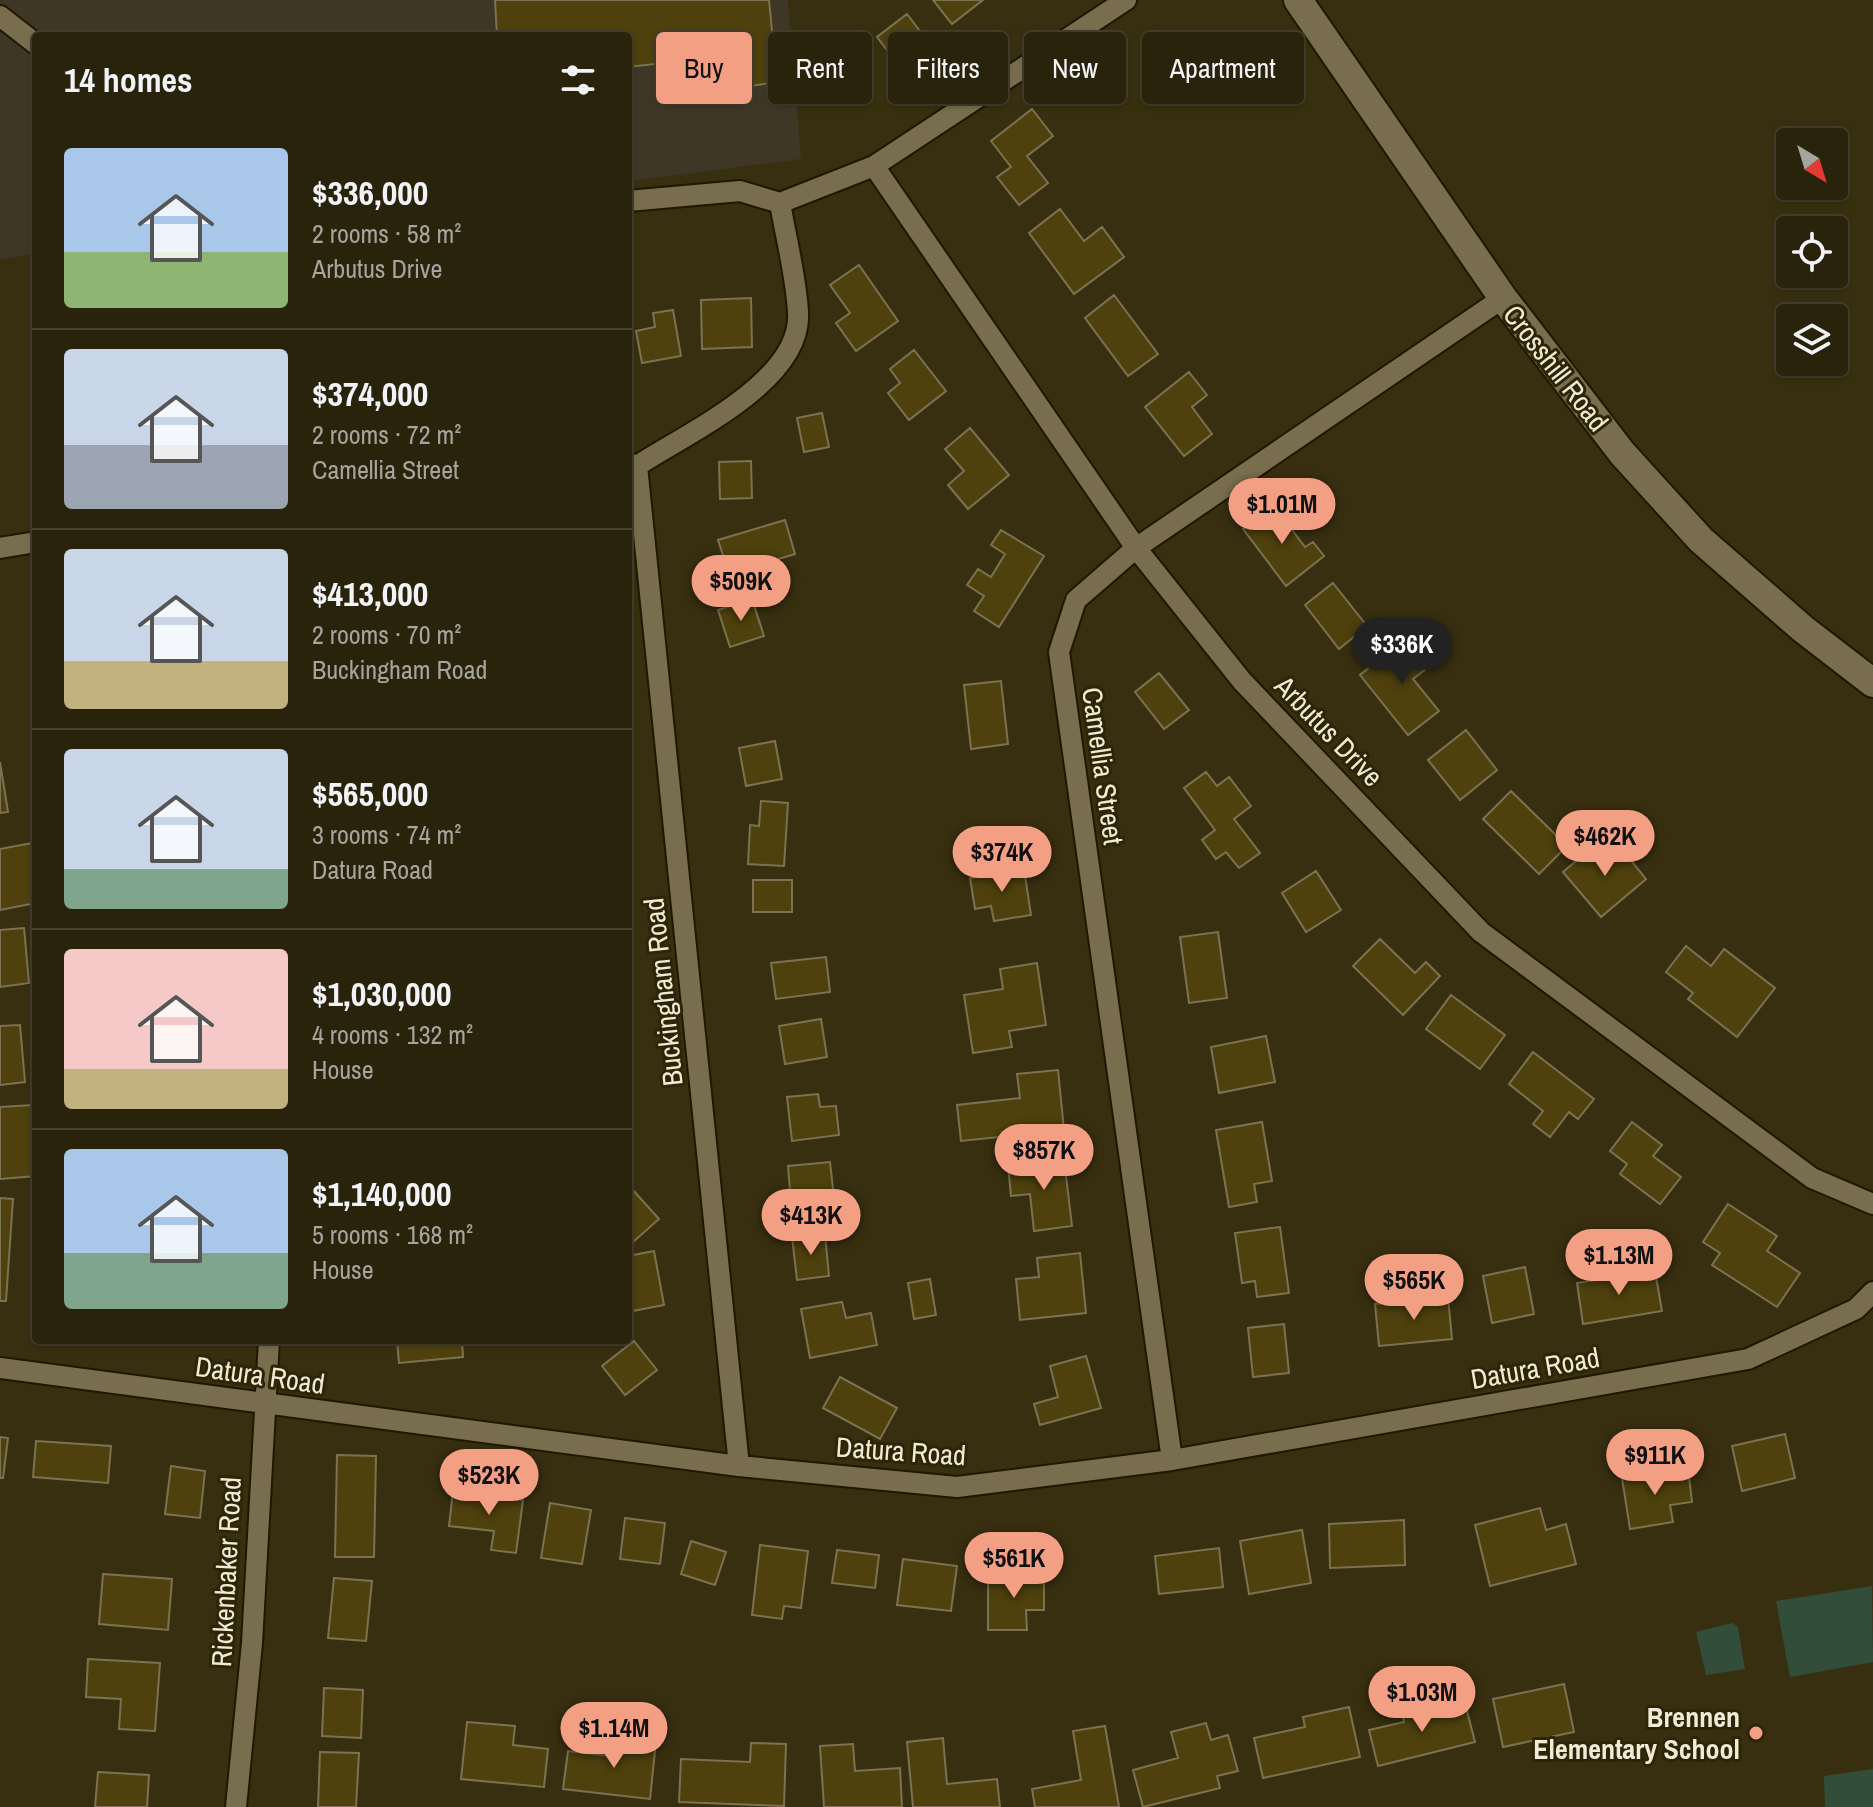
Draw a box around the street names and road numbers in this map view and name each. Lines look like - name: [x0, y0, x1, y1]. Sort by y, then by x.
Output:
- street label: Crosshill Road: [1495, 297, 1617, 439]
- street label: Arbutus Drive: [1266, 667, 1391, 795]
- street label: Camellia Street: [1073, 685, 1133, 847]
- street label: Buckingham Road: [634, 896, 692, 1088]
- street label: Datura Road: [1468, 1338, 1602, 1398]
- street label: Datura Road: [193, 1347, 327, 1403]
- street label: Datura Road: [835, 1428, 967, 1474]
- street label: Rickenbaker Road: [202, 1476, 250, 1668]

